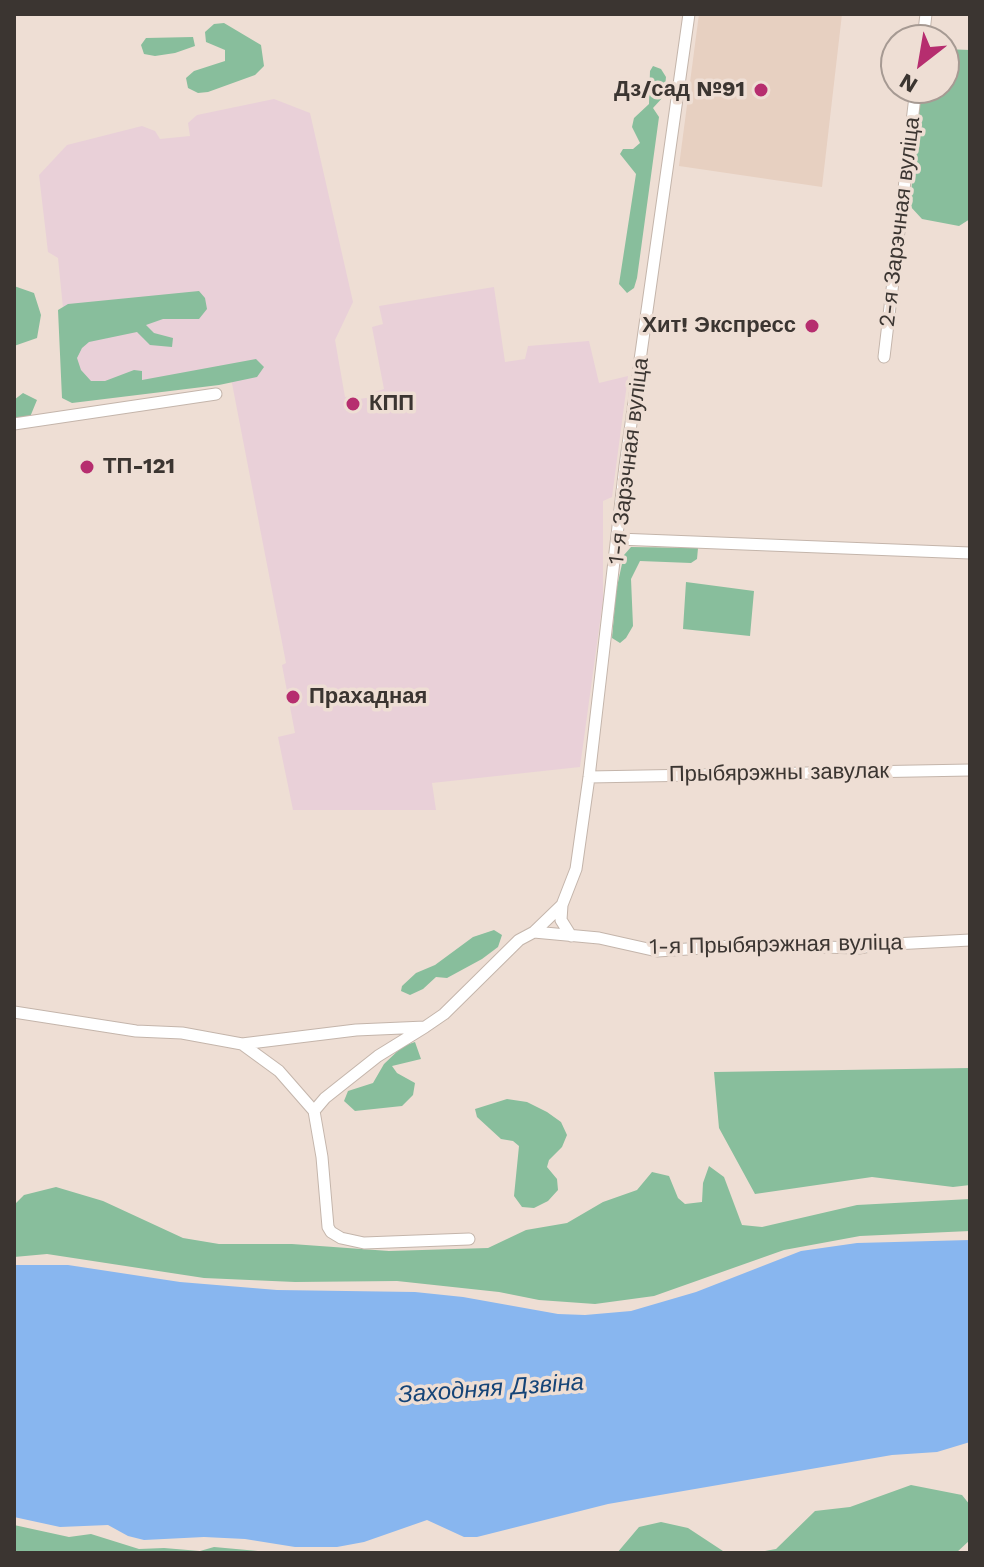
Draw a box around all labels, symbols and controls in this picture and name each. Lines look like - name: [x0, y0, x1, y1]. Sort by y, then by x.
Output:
- north arrow: [880, 24, 960, 104]
- text: N: [895, 68, 922, 98]
- place label: Дз/сад №91: [614, 77, 745, 103]
- marker: Дз/сад №91: [752, 81, 770, 99]
- street label: 2-я Зарэчная вуліца: [874, 115, 926, 329]
- place label: Хит! Экспресс: [642, 313, 796, 339]
- marker: Хит! Экспресс: [803, 317, 821, 335]
- street label: 1-я Зарэчная вуліца: [603, 356, 655, 566]
- place label: КПП: [369, 391, 414, 417]
- marker: КПП: [344, 395, 362, 413]
- place label: ТП-121: [103, 454, 175, 480]
- marker: ТП-121: [78, 458, 96, 476]
- place label: Прахадная: [309, 684, 427, 710]
- marker: Прахадная: [284, 688, 302, 706]
- street label: Прыбярэжны завулак: [669, 758, 889, 788]
- street label: 1-я Прыбярэжная вуліца: [649, 930, 903, 960]
- water label: Заходняя Дзвіна: [397, 1368, 585, 1410]

